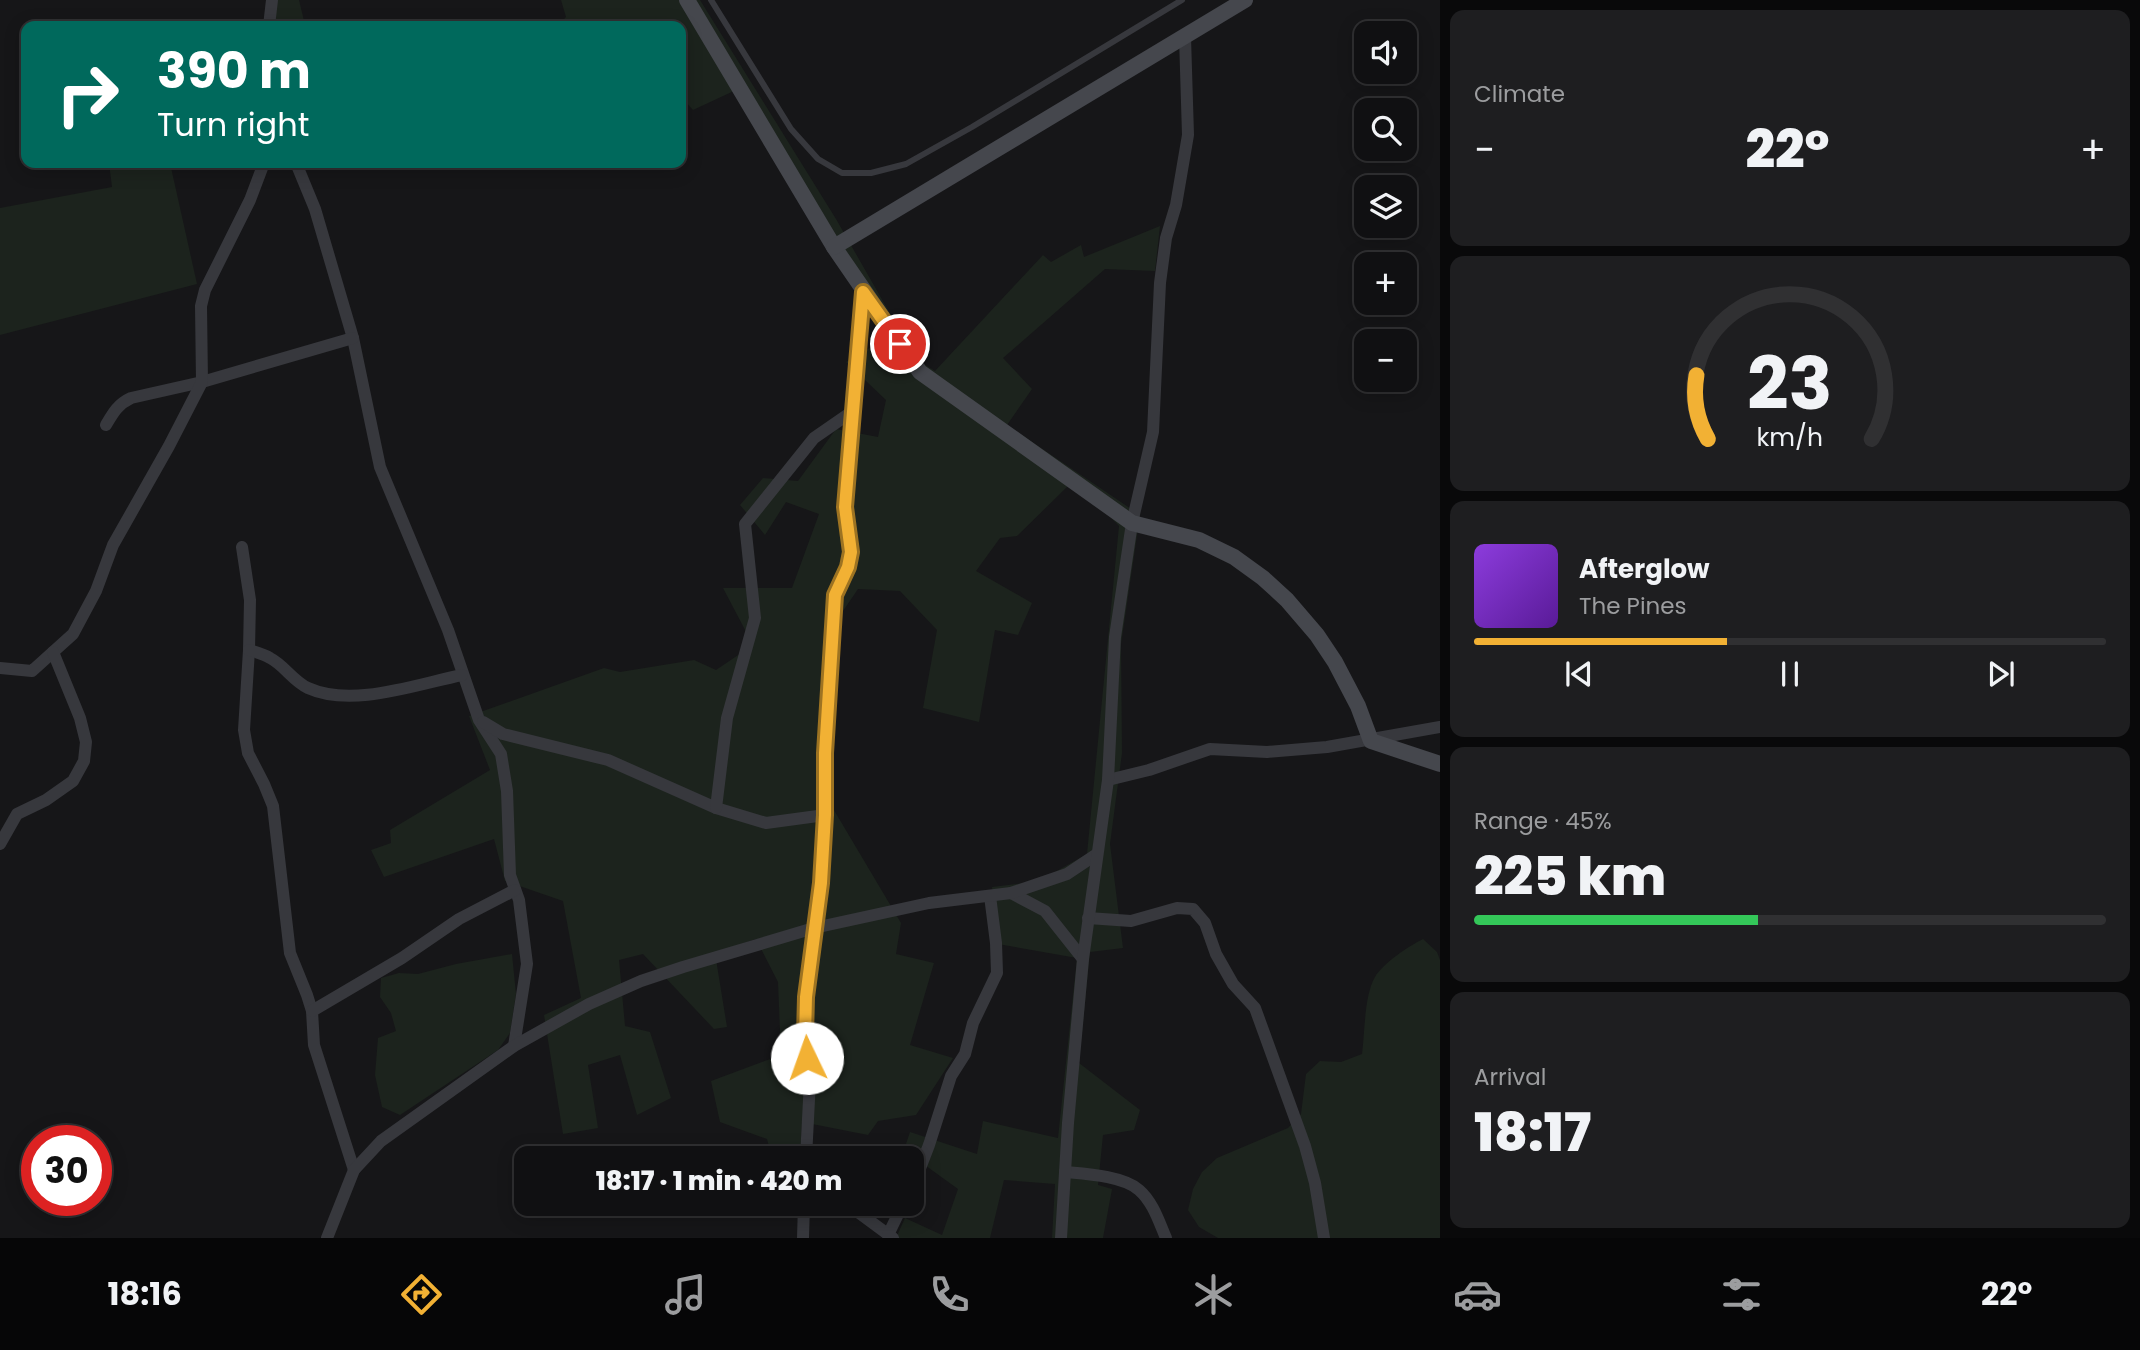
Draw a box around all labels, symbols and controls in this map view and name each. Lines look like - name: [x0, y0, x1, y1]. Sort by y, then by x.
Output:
- map controls: [1354, 21, 1417, 392]
- button: sound: [1354, 21, 1417, 84]
- text: 390 m: [157, 37, 311, 105]
- icon: right: [42, 49, 133, 140]
- text: Climate: [1474, 78, 1565, 110]
- button: search: [1354, 98, 1417, 161]
- text: Turn right: [157, 102, 309, 147]
- text: 22°: [1745, 113, 1830, 186]
- text: −: [1474, 123, 1495, 176]
- text: +: [2080, 123, 2106, 176]
- button: layers: [1354, 175, 1417, 238]
- button: +: [1354, 252, 1417, 315]
- pin: [870, 314, 930, 374]
- icon: arrive: [881, 325, 919, 363]
- button: −: [1354, 329, 1417, 392]
- text: 23: [1747, 334, 1833, 435]
- text: km/h: [1757, 420, 1823, 455]
- text: Afterglow: [1579, 551, 1710, 587]
- text: The Pines: [1579, 590, 1687, 622]
- icon: previous: [1560, 655, 1598, 693]
- icon: pause: [1771, 655, 1809, 693]
- icon: next: [1982, 655, 2020, 693]
- text: Range · 45%: [1474, 805, 1612, 837]
- text: 225 km: [1474, 840, 1666, 913]
- position arrow: [770, 1021, 844, 1095]
- text: Arrival: [1474, 1061, 1546, 1093]
- text: 18:17: [1474, 1096, 1591, 1169]
- speed limit sign: 30: [21, 1125, 112, 1216]
- text: 18:17 · 1 min · 420 m: [596, 1163, 842, 1199]
- icon: directions: [397, 1270, 446, 1319]
- icon: music: [661, 1270, 710, 1319]
- icon: phone: [925, 1270, 974, 1319]
- icon: climate: [1189, 1270, 1238, 1319]
- icon: car: [1453, 1270, 1502, 1319]
- icon: filters: [1717, 1270, 1766, 1319]
- text: 18:16: [108, 1271, 182, 1316]
- text: 22°: [1981, 1271, 2032, 1316]

